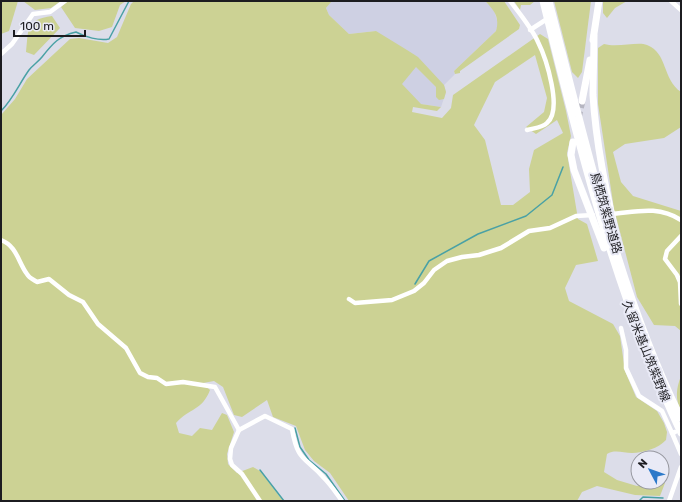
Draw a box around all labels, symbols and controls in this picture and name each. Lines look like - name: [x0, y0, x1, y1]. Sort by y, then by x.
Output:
- scale bar: [14, 12, 85, 38]
- text: 100 m: [20, 19, 54, 33]
- street label: 鳥栖筑紫野道路: [588, 171, 624, 255]
- street label: 久留米基山筑紫野線: [619, 298, 673, 404]
- north arrow: [630, 450, 670, 490]
- text: N: [635, 456, 650, 471]

